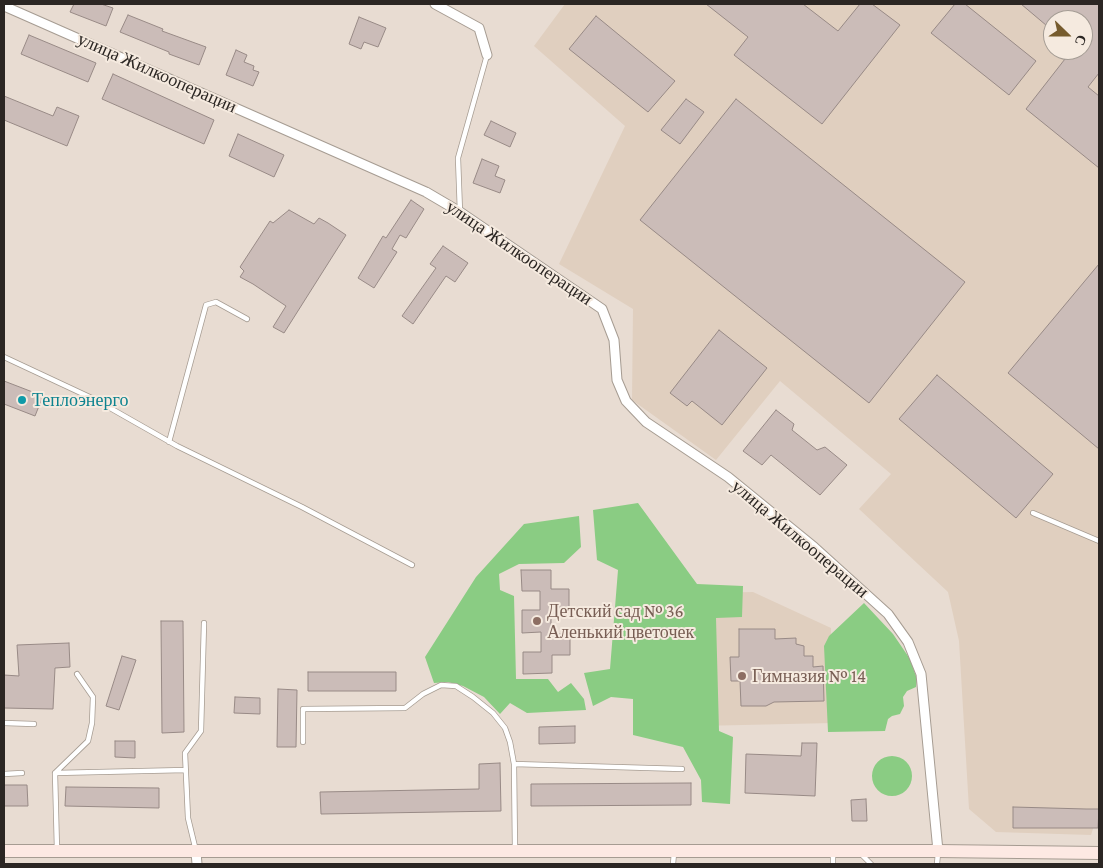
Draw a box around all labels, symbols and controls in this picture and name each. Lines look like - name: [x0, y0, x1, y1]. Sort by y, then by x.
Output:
- north arrow: [1043, 10, 1093, 60]
- street label: улица Жилкооперации: [74, 28, 240, 118]
- text: С: [1072, 33, 1090, 48]
- street label: улица Жилкооперации: [442, 196, 596, 310]
- place label: Теплоэнерго: [32, 389, 128, 411]
- marker: Теплоэнерго: [16, 394, 28, 406]
- street label: улица Жилкооперации: [727, 475, 873, 603]
- place label: Детский сад № 36 Аленький цветочек: [547, 600, 694, 642]
- marker: Детский сад № 36 Аленький цветочек: [531, 615, 543, 627]
- place label: Гимназия № 14: [752, 665, 866, 687]
- marker: Гимназия № 14: [736, 670, 748, 682]

